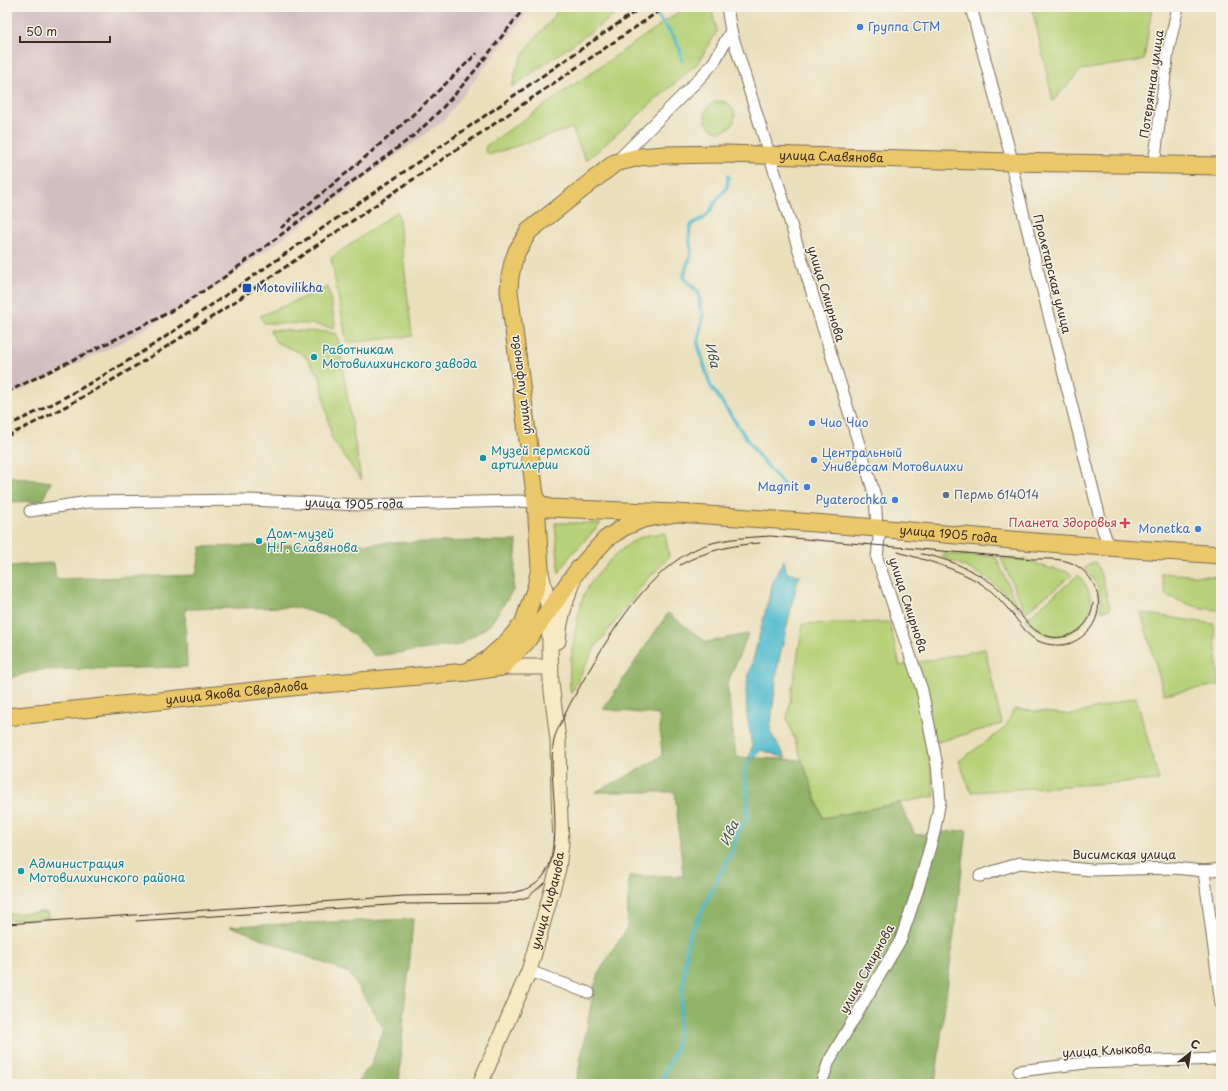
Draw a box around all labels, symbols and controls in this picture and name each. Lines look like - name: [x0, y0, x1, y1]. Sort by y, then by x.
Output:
- place label: Группа СТМ: [868, 17, 940, 35]
- scale bar: [20, 18, 110, 44]
- text: 50 m: [26, 22, 57, 40]
- marker: Группа СТМ: [855, 22, 865, 32]
- street label: Потерянная улица: [1134, 28, 1168, 139]
- street label: улица Славянова: [779, 145, 884, 166]
- street label: Пролетарская улица: [1029, 212, 1077, 336]
- street label: улица Смирнова: [804, 243, 850, 344]
- place label: Motovilikha: [256, 278, 323, 296]
- marker: Motovilikha: [241, 282, 253, 294]
- street label: улица Лифанова: [505, 334, 535, 436]
- place label: Работникам Мотовилихинского завода: [322, 340, 478, 372]
- water label: Ива: [701, 340, 726, 370]
- marker: Работникам Мотовилихинского завода: [309, 352, 319, 362]
- place label: Чио Чио: [820, 413, 869, 431]
- marker: Чио Чио: [807, 418, 817, 428]
- place label: Музей пермской артиллерии: [491, 441, 590, 473]
- place label: Центральный Универсам Мотовилихи: [822, 443, 963, 475]
- marker: Музей пермской артиллерии: [478, 453, 488, 463]
- marker: Центральный Универсам Мотовилихи: [809, 455, 819, 465]
- place label: Magnit: [758, 477, 799, 495]
- marker: Magnit: [802, 482, 812, 492]
- place label: Пермь 614014: [954, 485, 1039, 503]
- place label: Pyaterochka: [815, 490, 888, 508]
- marker: Пермь 614014: [941, 490, 951, 500]
- street label: улица 1905 года: [305, 493, 404, 513]
- marker: Pyaterochka: [890, 495, 900, 505]
- place label: Планета Здоровья: [1009, 513, 1117, 531]
- marker: Планета Здоровья: [1120, 518, 1130, 528]
- place label: Monetka: [1138, 519, 1191, 537]
- street label: улица 1905 года: [899, 520, 999, 547]
- place label: Дом-музей Н.Г. Славянова: [266, 524, 358, 556]
- marker: Monetka: [1193, 524, 1203, 534]
- marker: Дом-музей Н.Г. Славянова: [254, 536, 264, 546]
- street label: улица Смирнова: [885, 555, 933, 655]
- street label: улица Якова Свердлова: [165, 675, 309, 708]
- water label: Ива: [714, 816, 743, 849]
- street label: Висимская улица: [1072, 845, 1177, 863]
- street label: улица Лифанова: [526, 850, 568, 951]
- place label: Администрация Мотовилихинского района: [29, 854, 186, 886]
- marker: Администрация Мотовилихинского района: [16, 866, 26, 876]
- street label: улица Смирнова: [834, 920, 898, 1016]
- north arrow: [1170, 1033, 1210, 1073]
- text: С: [1187, 1034, 1203, 1053]
- street label: улица Клыкова: [1062, 1039, 1153, 1061]

